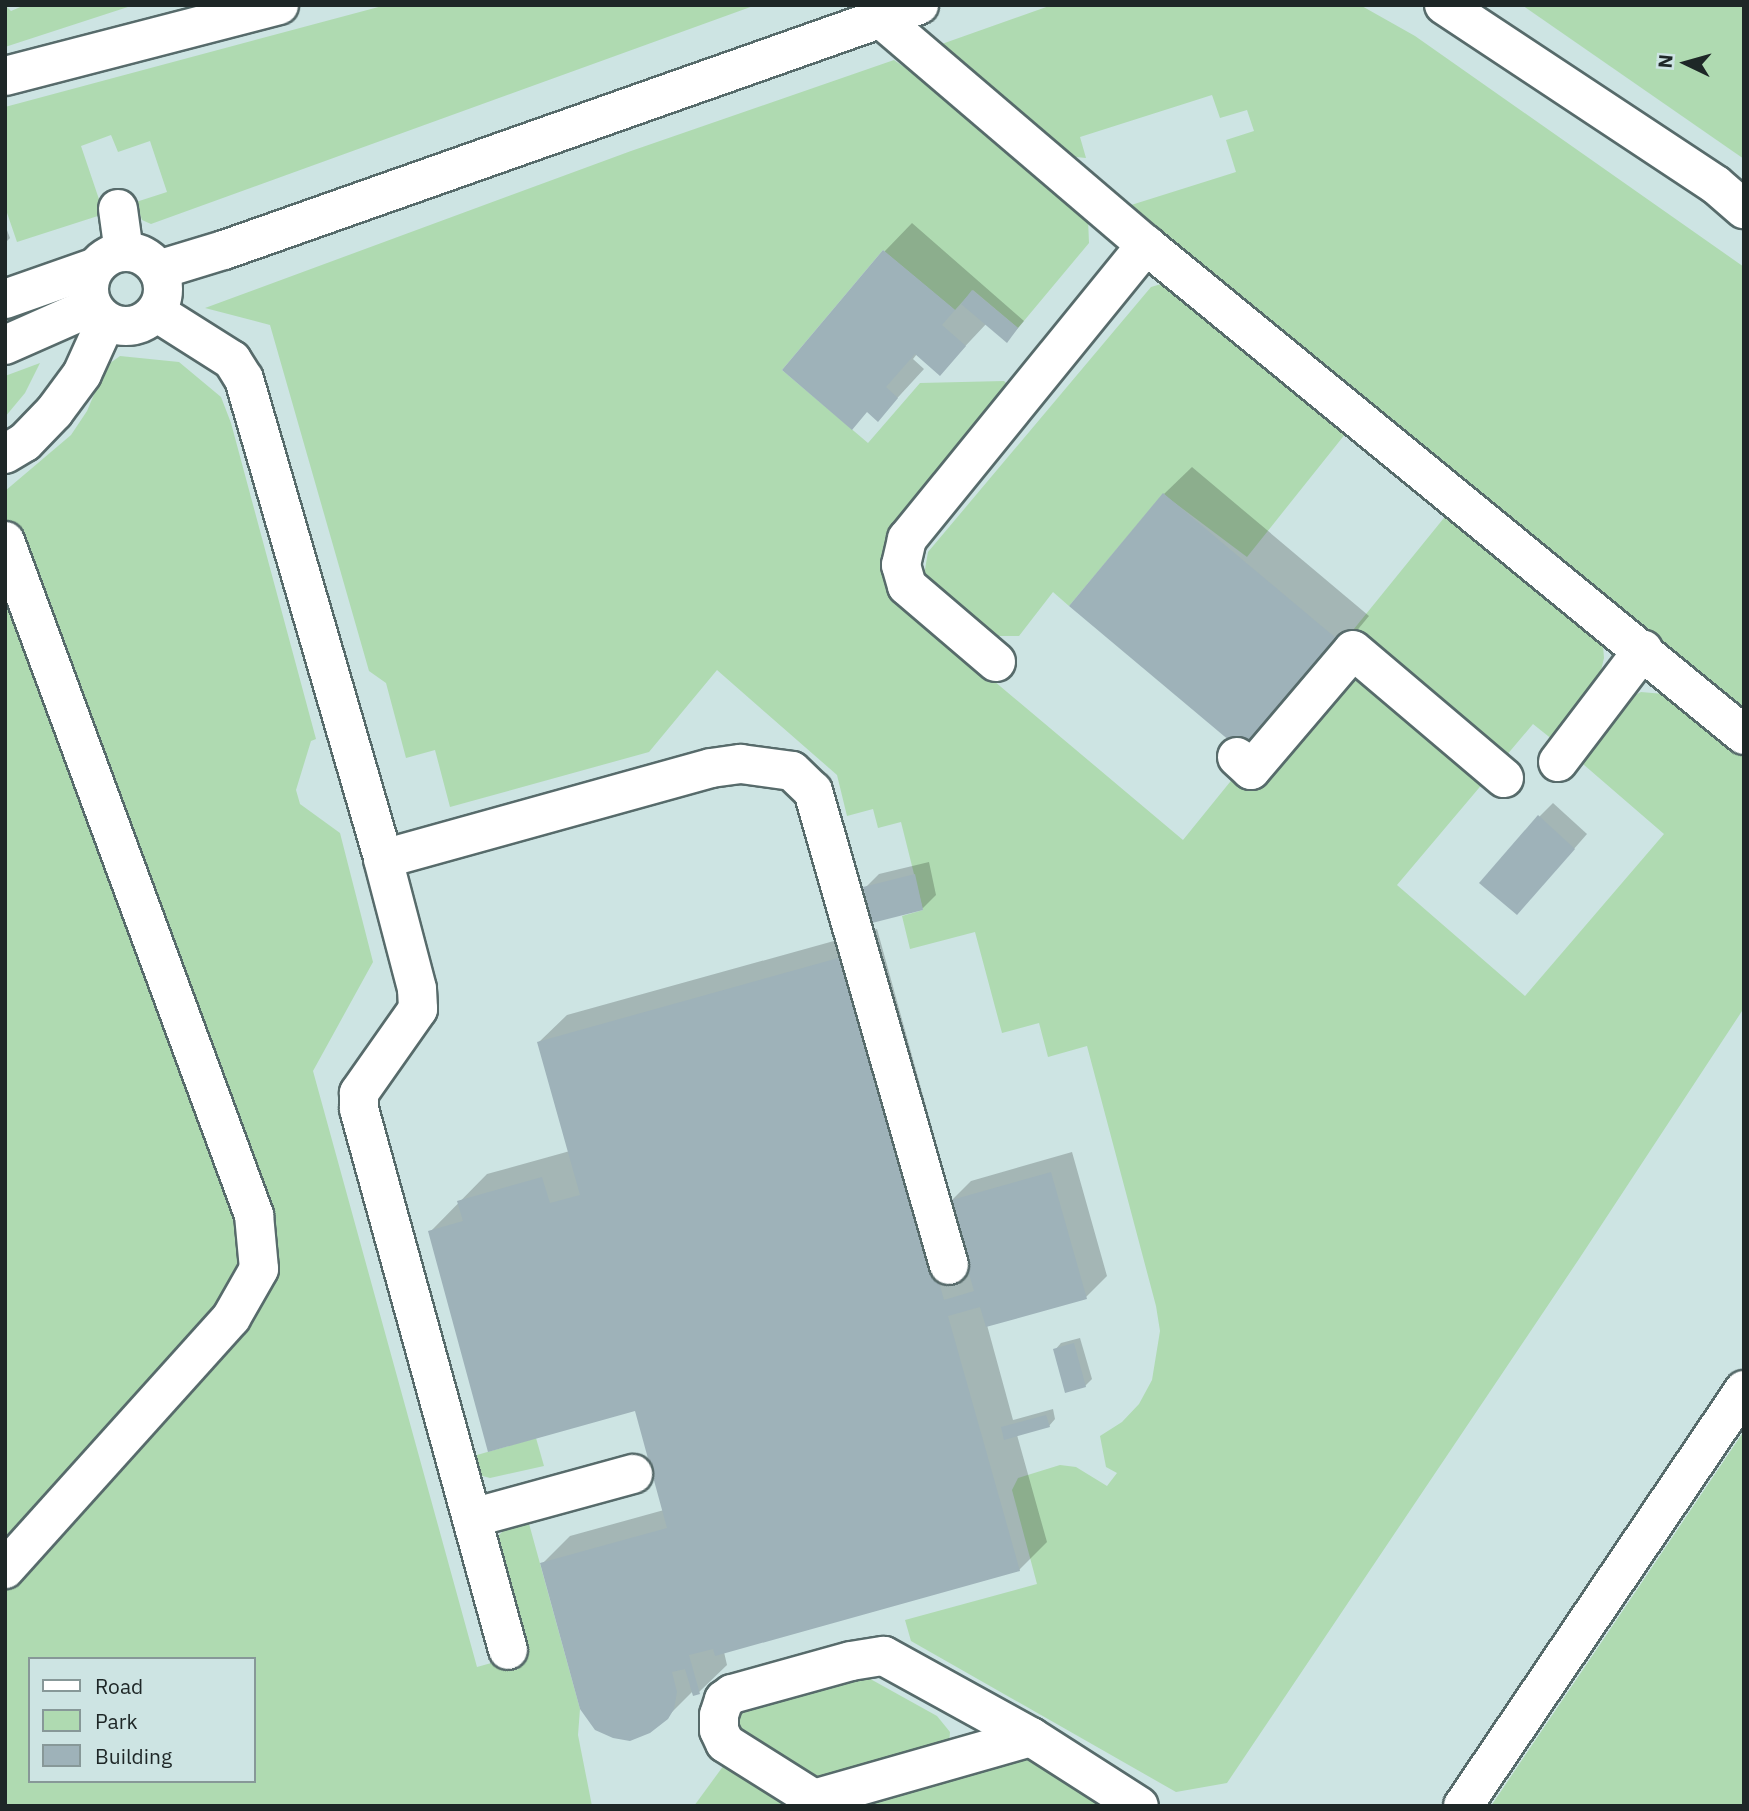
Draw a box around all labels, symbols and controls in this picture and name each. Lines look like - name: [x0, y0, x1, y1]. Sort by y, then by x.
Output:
- north arrow: [1651, 28, 1721, 98]
- text: N: [1653, 53, 1678, 69]
- legend: [28, 1657, 256, 1783]
- text: Road: [95, 1672, 143, 1700]
- text: Park: [95, 1707, 138, 1735]
- text: Building: [95, 1742, 172, 1770]

